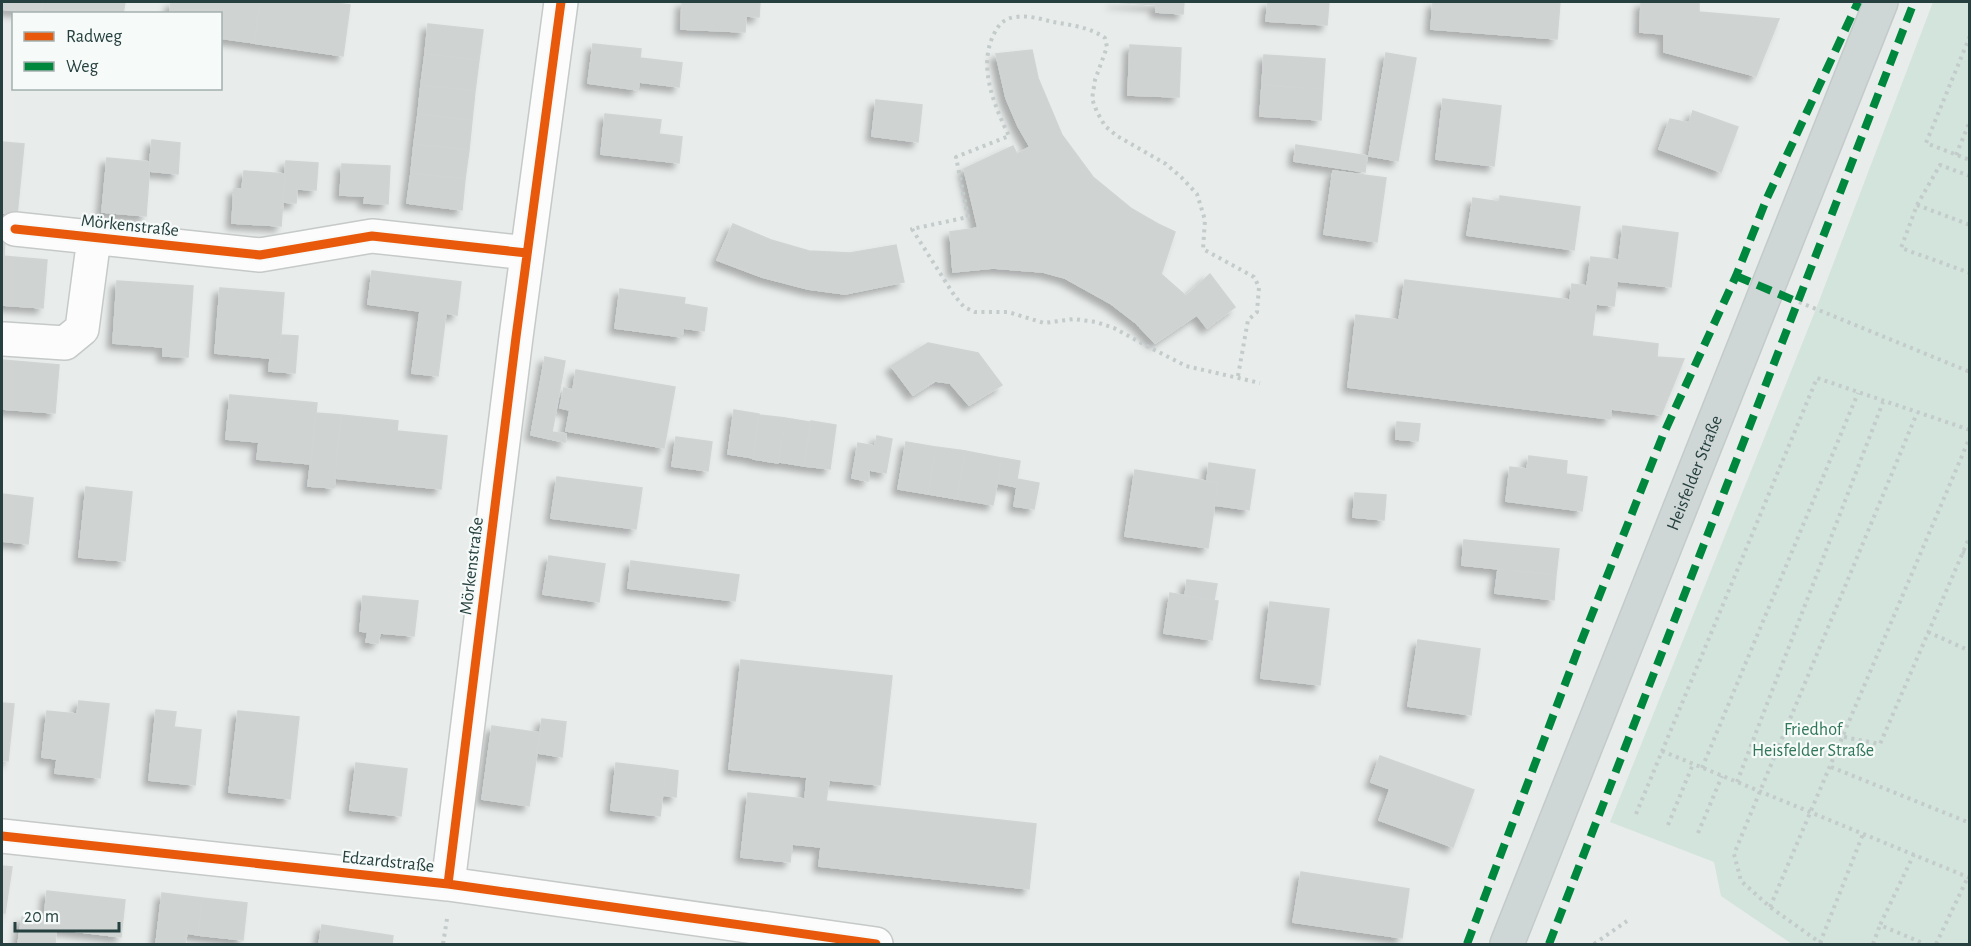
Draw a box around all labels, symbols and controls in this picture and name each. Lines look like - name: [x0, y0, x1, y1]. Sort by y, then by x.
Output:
- legend: [12, 12, 222, 90]
- text: Radweg: [66, 28, 122, 46]
- text: Weg: [66, 58, 98, 76]
- street label: Mörkenstraße: [80, 212, 180, 240]
- street label: Heisfelder Straße: [1664, 413, 1726, 533]
- street label: Mörkenstraße: [457, 516, 487, 616]
- park label: Friedhof Heisfelder Straße: [1752, 721, 1874, 760]
- street label: Edzardstraße: [341, 848, 435, 876]
- scale bar: [15, 895, 118, 933]
- text: 20 m: [24, 908, 59, 926]

